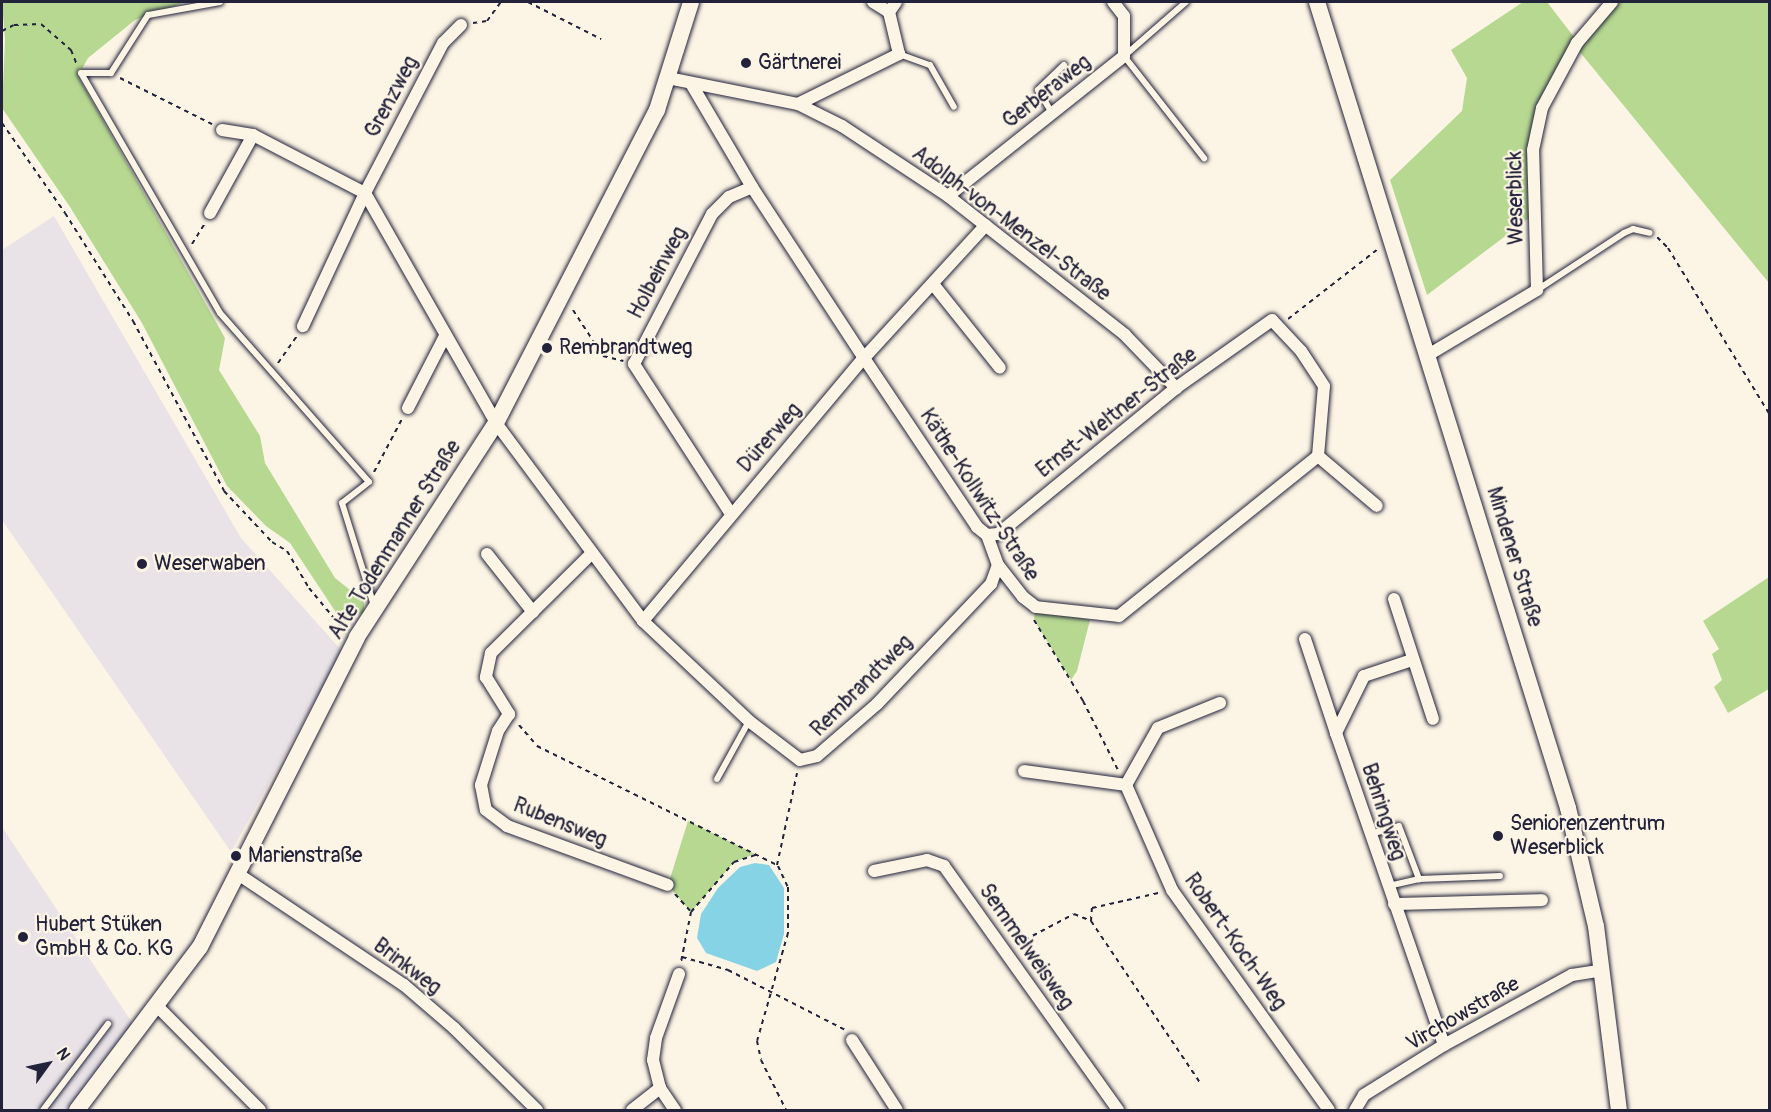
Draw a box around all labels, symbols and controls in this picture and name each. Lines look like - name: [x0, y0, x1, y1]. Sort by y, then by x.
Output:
- place label: Gärtnerei: [758, 50, 841, 76]
- street label: Gerberaweg: [998, 50, 1096, 134]
- street label: Grenzweg: [360, 52, 424, 142]
- marker: Gärtnerei: [739, 56, 753, 70]
- street label: Adolph-von-Menzel-Straße: [907, 141, 1115, 307]
- street label: Weserblick: [1503, 151, 1529, 245]
- street label: Holbeinweg: [623, 223, 693, 323]
- place label: Rembrandtweg: [559, 335, 693, 361]
- marker: Rembrandtweg: [540, 341, 554, 355]
- street label: Ernst-Weltner-Straße: [1032, 342, 1202, 484]
- street label: Dürerweg: [733, 398, 807, 478]
- street label: Käthe-Kollwitz-Straße: [914, 404, 1044, 586]
- street label: Alte Todenmanner Straße: [323, 436, 467, 644]
- street label: Mindener Straße: [1481, 484, 1547, 630]
- place label: Weserwaben: [154, 551, 266, 577]
- marker: Weserwaben: [135, 557, 149, 571]
- street label: Rembrandtweg: [806, 630, 918, 742]
- street label: Behringweg: [1355, 760, 1411, 864]
- street label: Rubensweg: [509, 793, 611, 853]
- place label: Seniorenzentrum Weserblick: [1510, 811, 1665, 861]
- marker: Seniorenzentrum Weserblick: [1491, 829, 1505, 843]
- place label: Marienstraße: [248, 843, 362, 869]
- marker: Marienstraße: [229, 849, 243, 863]
- street label: Robert-Koch-Weg: [1178, 869, 1292, 1015]
- street label: Semmelweisweg: [973, 879, 1079, 1015]
- place label: Hubert Stüken GmbH & Co. KG: [35, 912, 173, 962]
- marker: Hubert Stüken GmbH & Co. KG: [16, 930, 30, 944]
- street label: Brinkweg: [368, 933, 446, 1001]
- street label: Virchowstraße: [1402, 971, 1524, 1057]
- north arrow: [18, 1034, 78, 1094]
- text: N: [52, 1044, 74, 1064]

